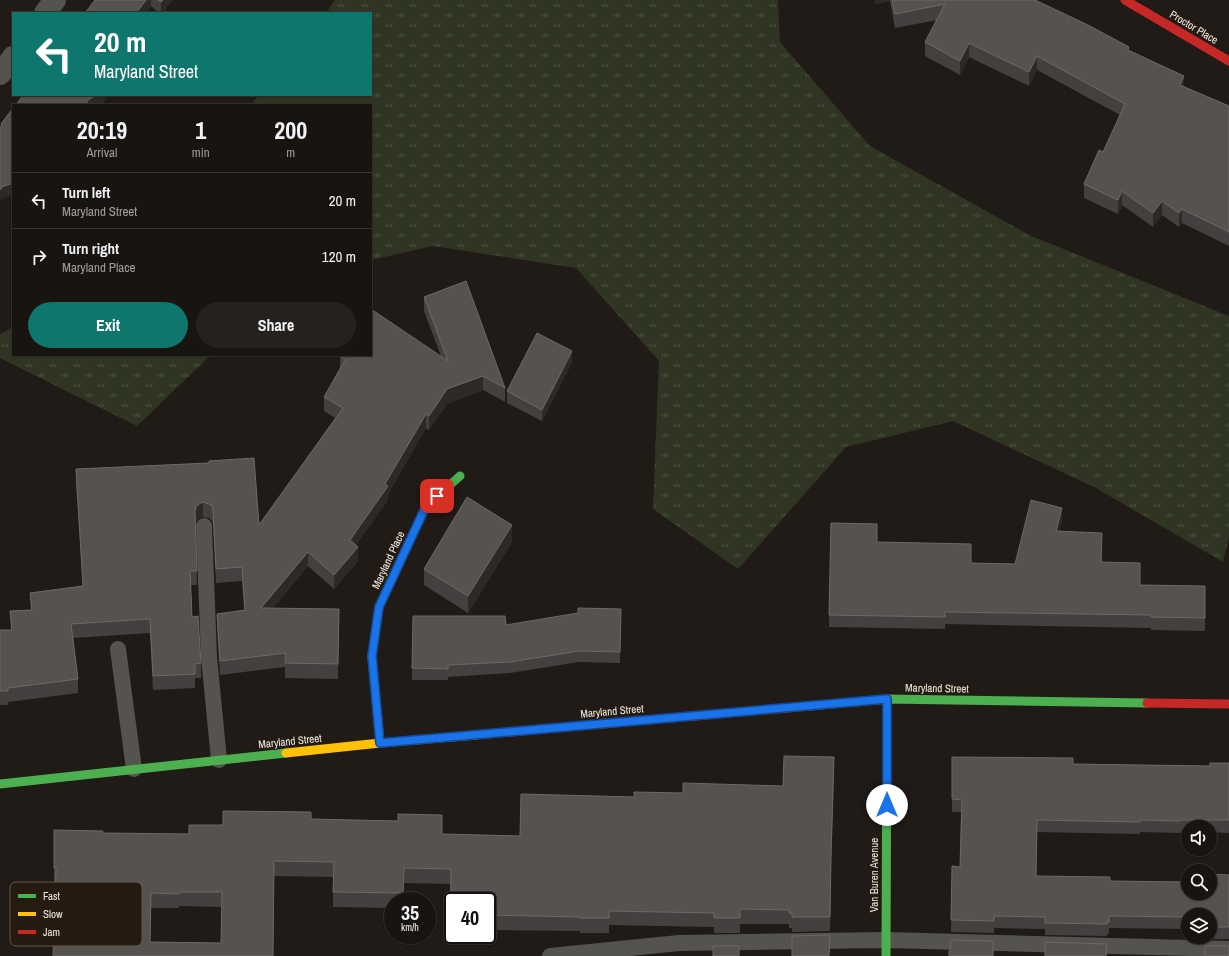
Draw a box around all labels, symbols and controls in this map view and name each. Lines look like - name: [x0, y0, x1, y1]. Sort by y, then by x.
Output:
- street label: Proctor Place: [1167, 7, 1221, 47]
- text: 20 m: [94, 23, 146, 61]
- icon: left: [28, 28, 80, 80]
- text: Maryland Street: [94, 59, 198, 84]
- text: 20:19: [77, 114, 127, 146]
- text: 1: [195, 114, 206, 146]
- text: 200: [274, 114, 307, 146]
- text: Arrival: [87, 144, 117, 161]
- text: min: [192, 144, 210, 161]
- text: m: [286, 144, 295, 161]
- text: Turn left: [62, 182, 110, 203]
- icon: left: [28, 190, 50, 212]
- text: 20 m: [329, 190, 356, 211]
- text: Maryland Street: [62, 203, 137, 220]
- text: Turn right: [62, 238, 119, 259]
- icon: right: [28, 246, 50, 268]
- text: 120 m: [322, 246, 356, 267]
- text: Maryland Place: [62, 259, 135, 276]
- button: Exit: [28, 302, 188, 348]
- button: Share: [196, 302, 356, 348]
- pin: [420, 479, 454, 513]
- icon: arrive: [426, 485, 448, 507]
- street label: Maryland Place: [369, 529, 407, 591]
- street label: Maryland Street: [905, 680, 969, 696]
- street label: Maryland Street: [580, 701, 645, 721]
- street label: Maryland Street: [258, 731, 323, 751]
- position arrow: [866, 784, 908, 826]
- map controls: [1181, 820, 1217, 944]
- button: sound: [1181, 820, 1217, 856]
- street label: Van Buren Avenue: [867, 838, 881, 912]
- button: search: [1181, 864, 1217, 900]
- legend: [10, 882, 142, 946]
- text: Fast: [43, 889, 61, 903]
- speed limit sign: 40: [444, 892, 496, 944]
- text: 35: [401, 899, 419, 926]
- text: Slow: [43, 907, 63, 921]
- button: layers: [1181, 908, 1217, 944]
- text: km/h: [401, 921, 419, 934]
- text: Jam: [43, 925, 60, 939]

